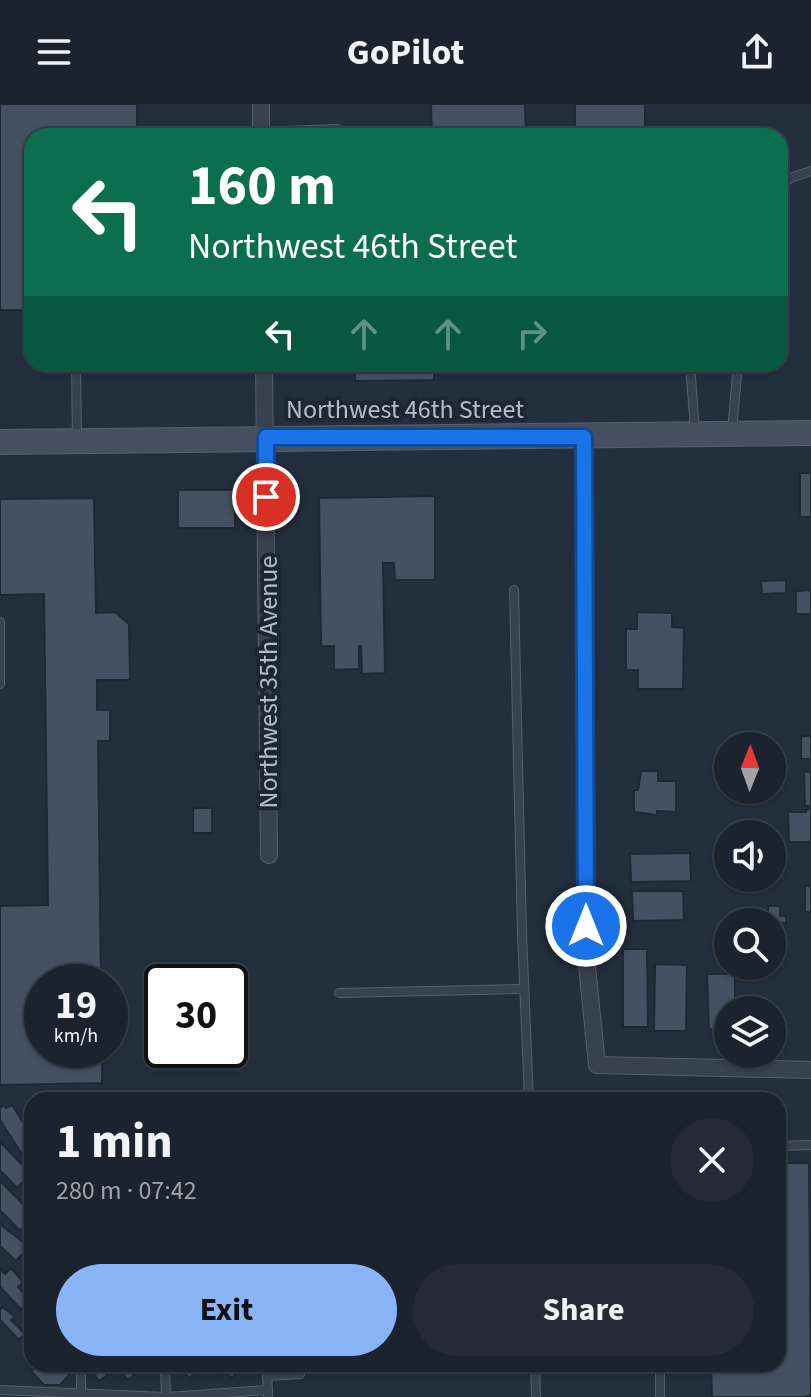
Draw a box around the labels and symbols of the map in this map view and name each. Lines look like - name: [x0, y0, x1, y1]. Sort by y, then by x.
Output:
- street label: Northwest 46th Street: [286, 391, 524, 428]
- pin: [232, 463, 300, 531]
- street label: Northwest 35th Avenue: [250, 556, 287, 808]
- north arrow: [714, 732, 786, 804]
- position arrow: [544, 884, 628, 968]
- speed limit sign: 30: [144, 964, 248, 1068]

